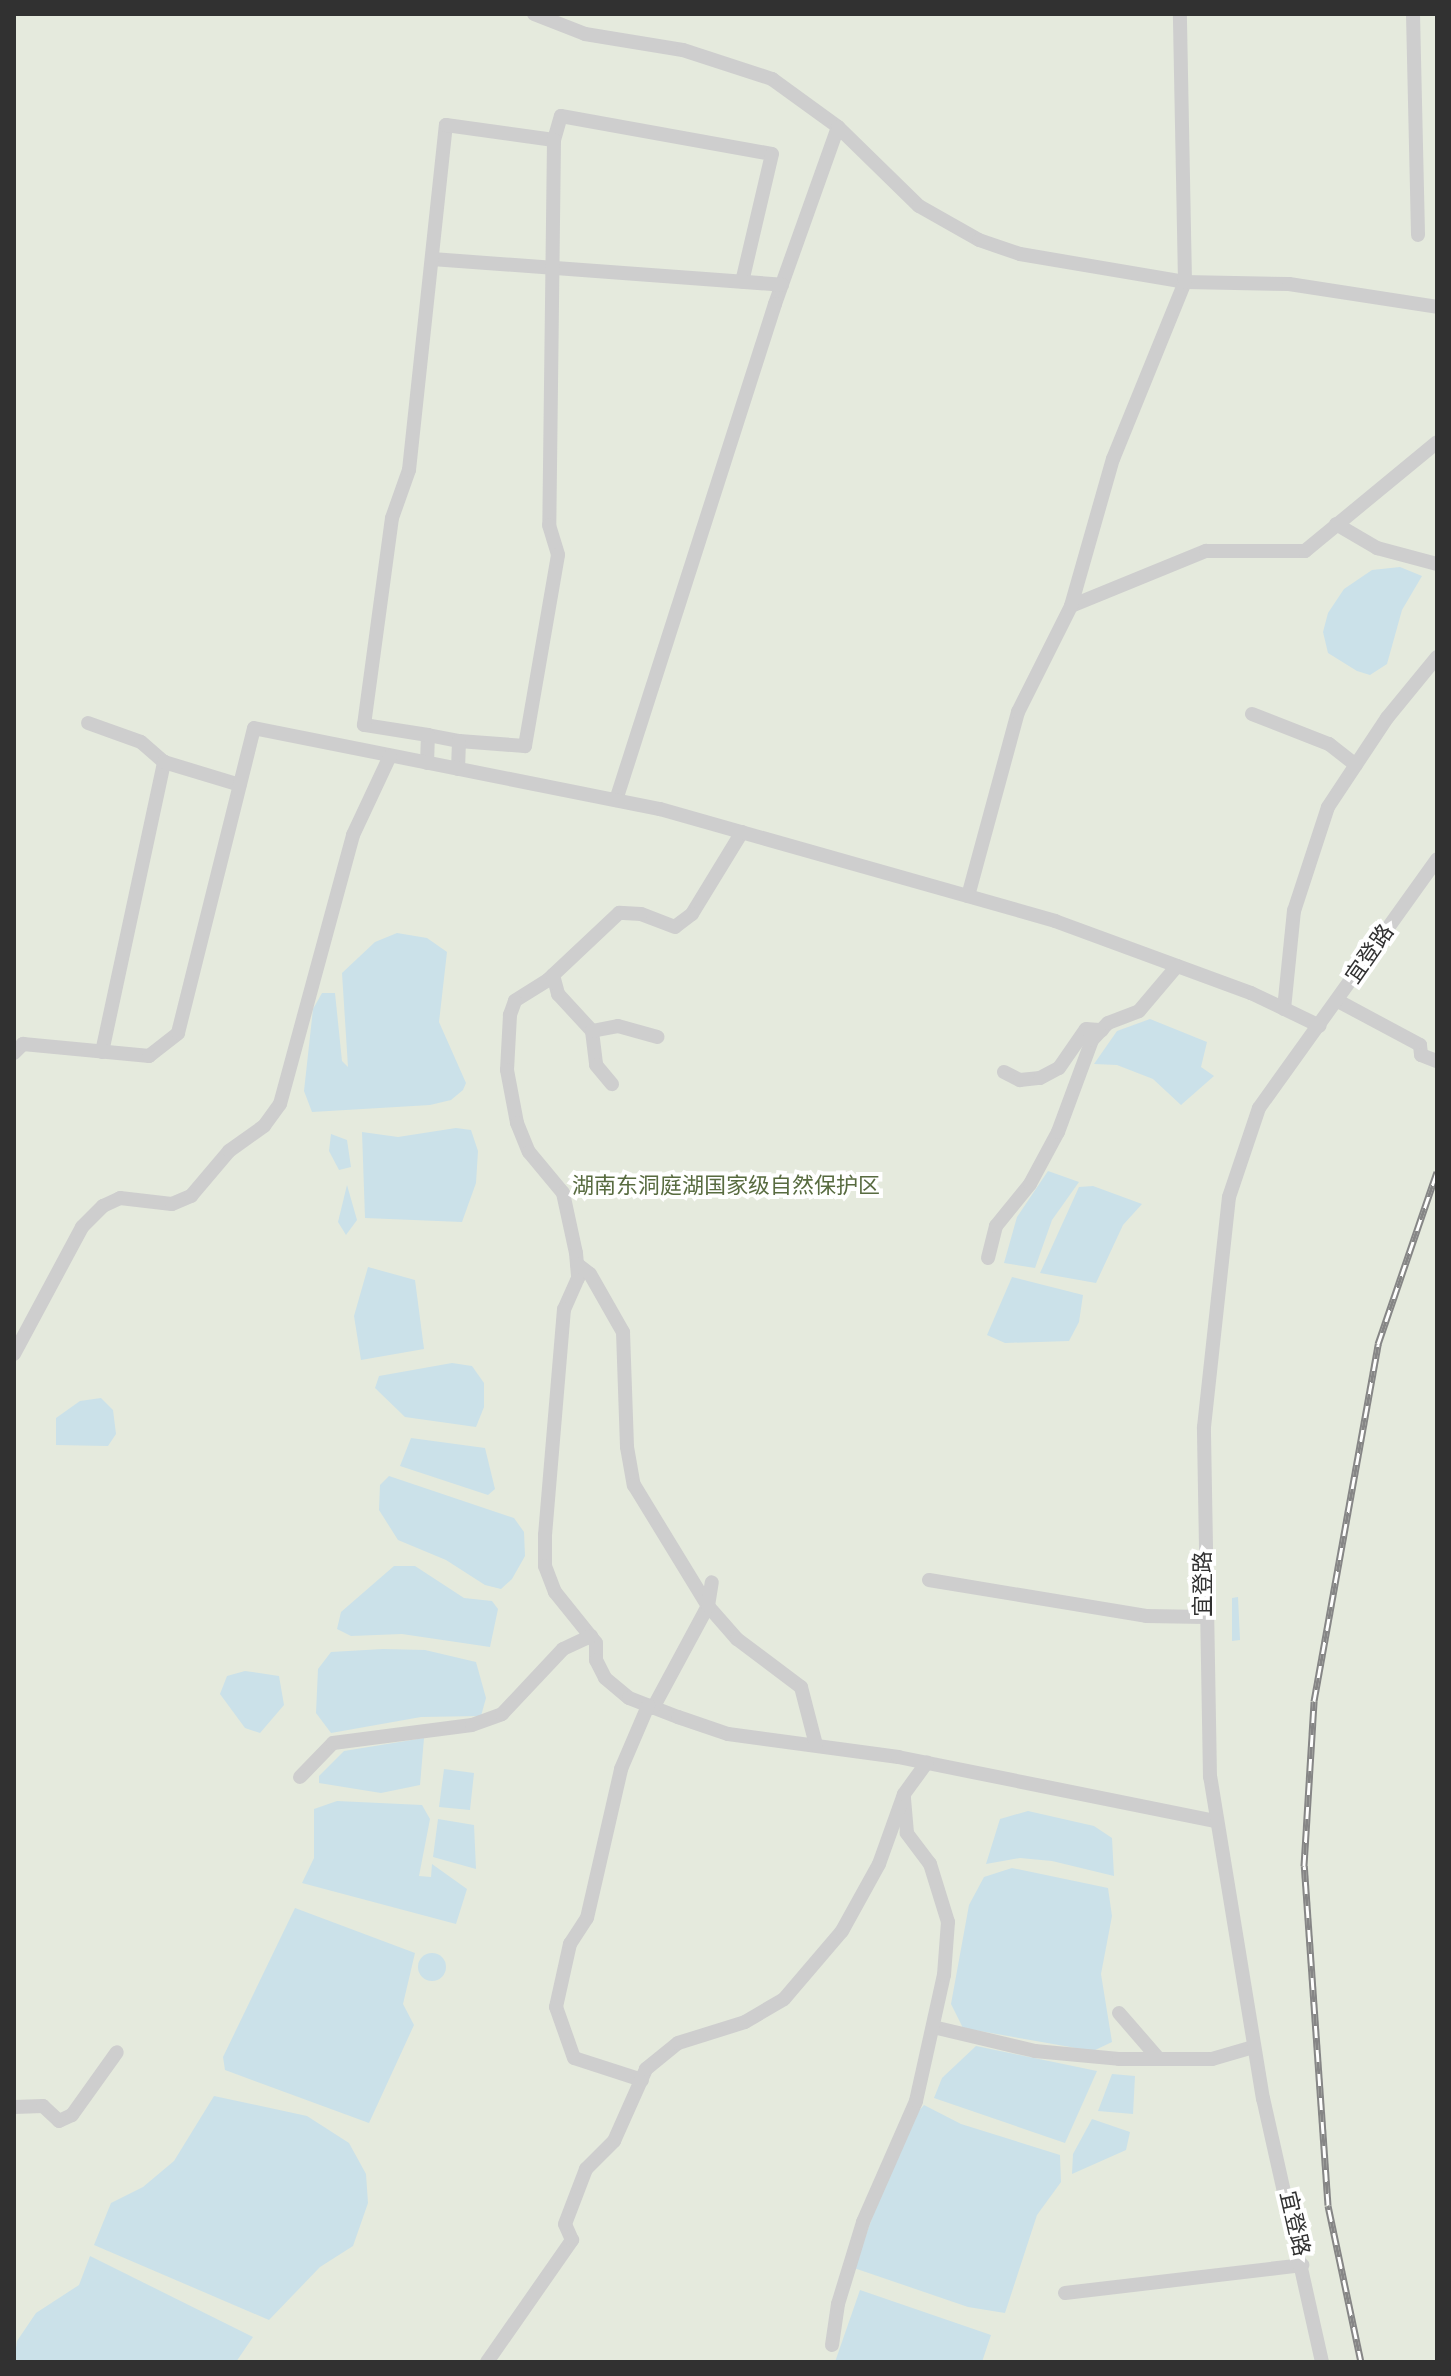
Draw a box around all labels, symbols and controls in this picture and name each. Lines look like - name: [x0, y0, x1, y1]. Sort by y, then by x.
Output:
- street label: 宜登路: [1341, 920, 1401, 990]
- park label: 湖南东洞庭湖国家级自然保护区: [572, 1175, 880, 1201]
- street label: 宜登路: [1192, 1551, 1218, 1617]
- street label: 宜登路: [1273, 2189, 1313, 2259]

